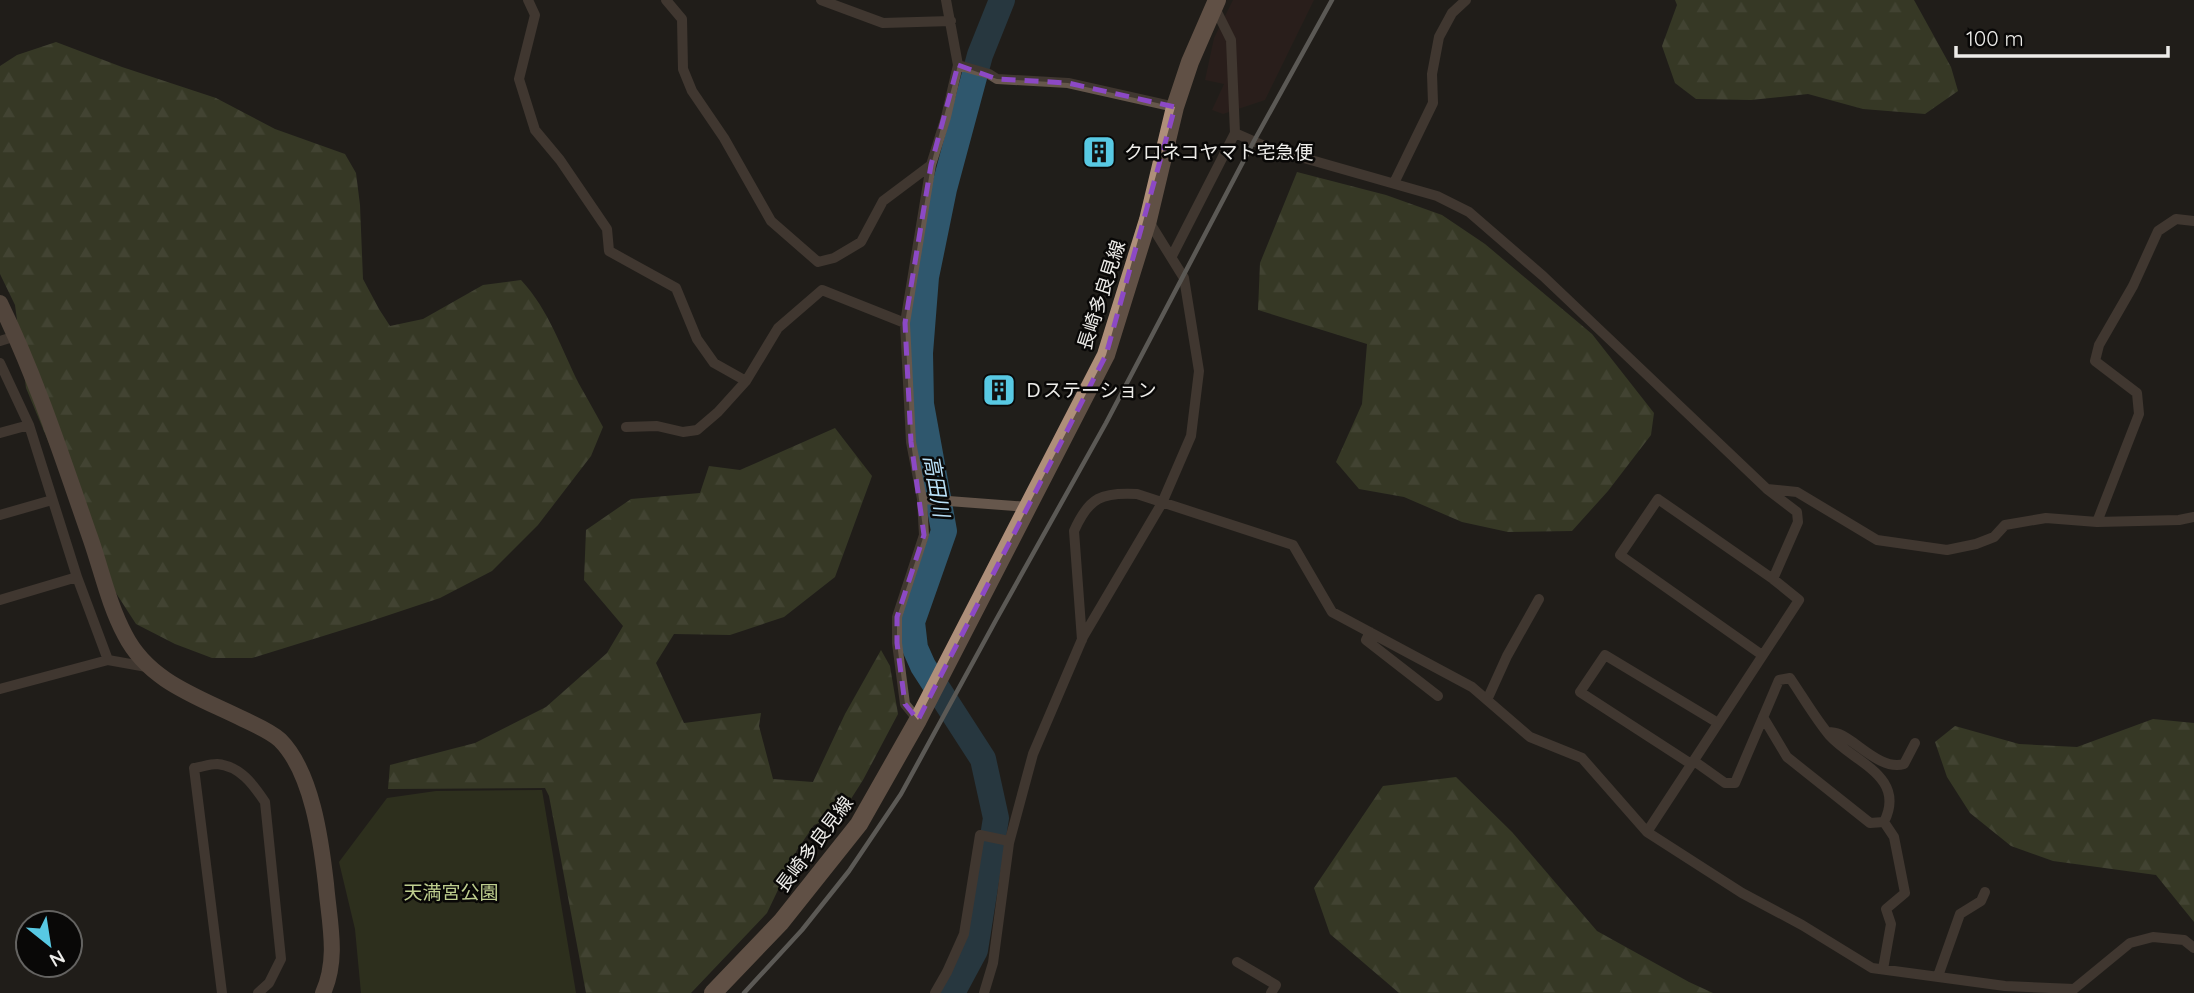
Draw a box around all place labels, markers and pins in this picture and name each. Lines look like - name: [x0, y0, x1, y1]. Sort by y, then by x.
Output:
- building icon: クロネコヤマト宅急便: [1080, 133, 1118, 171]
- place label: クロネコヤマト宅急便: [1124, 140, 1314, 164]
- building icon: Ｄステーション: [980, 371, 1018, 409]
- place label: Ｄステーション: [1024, 378, 1157, 402]

